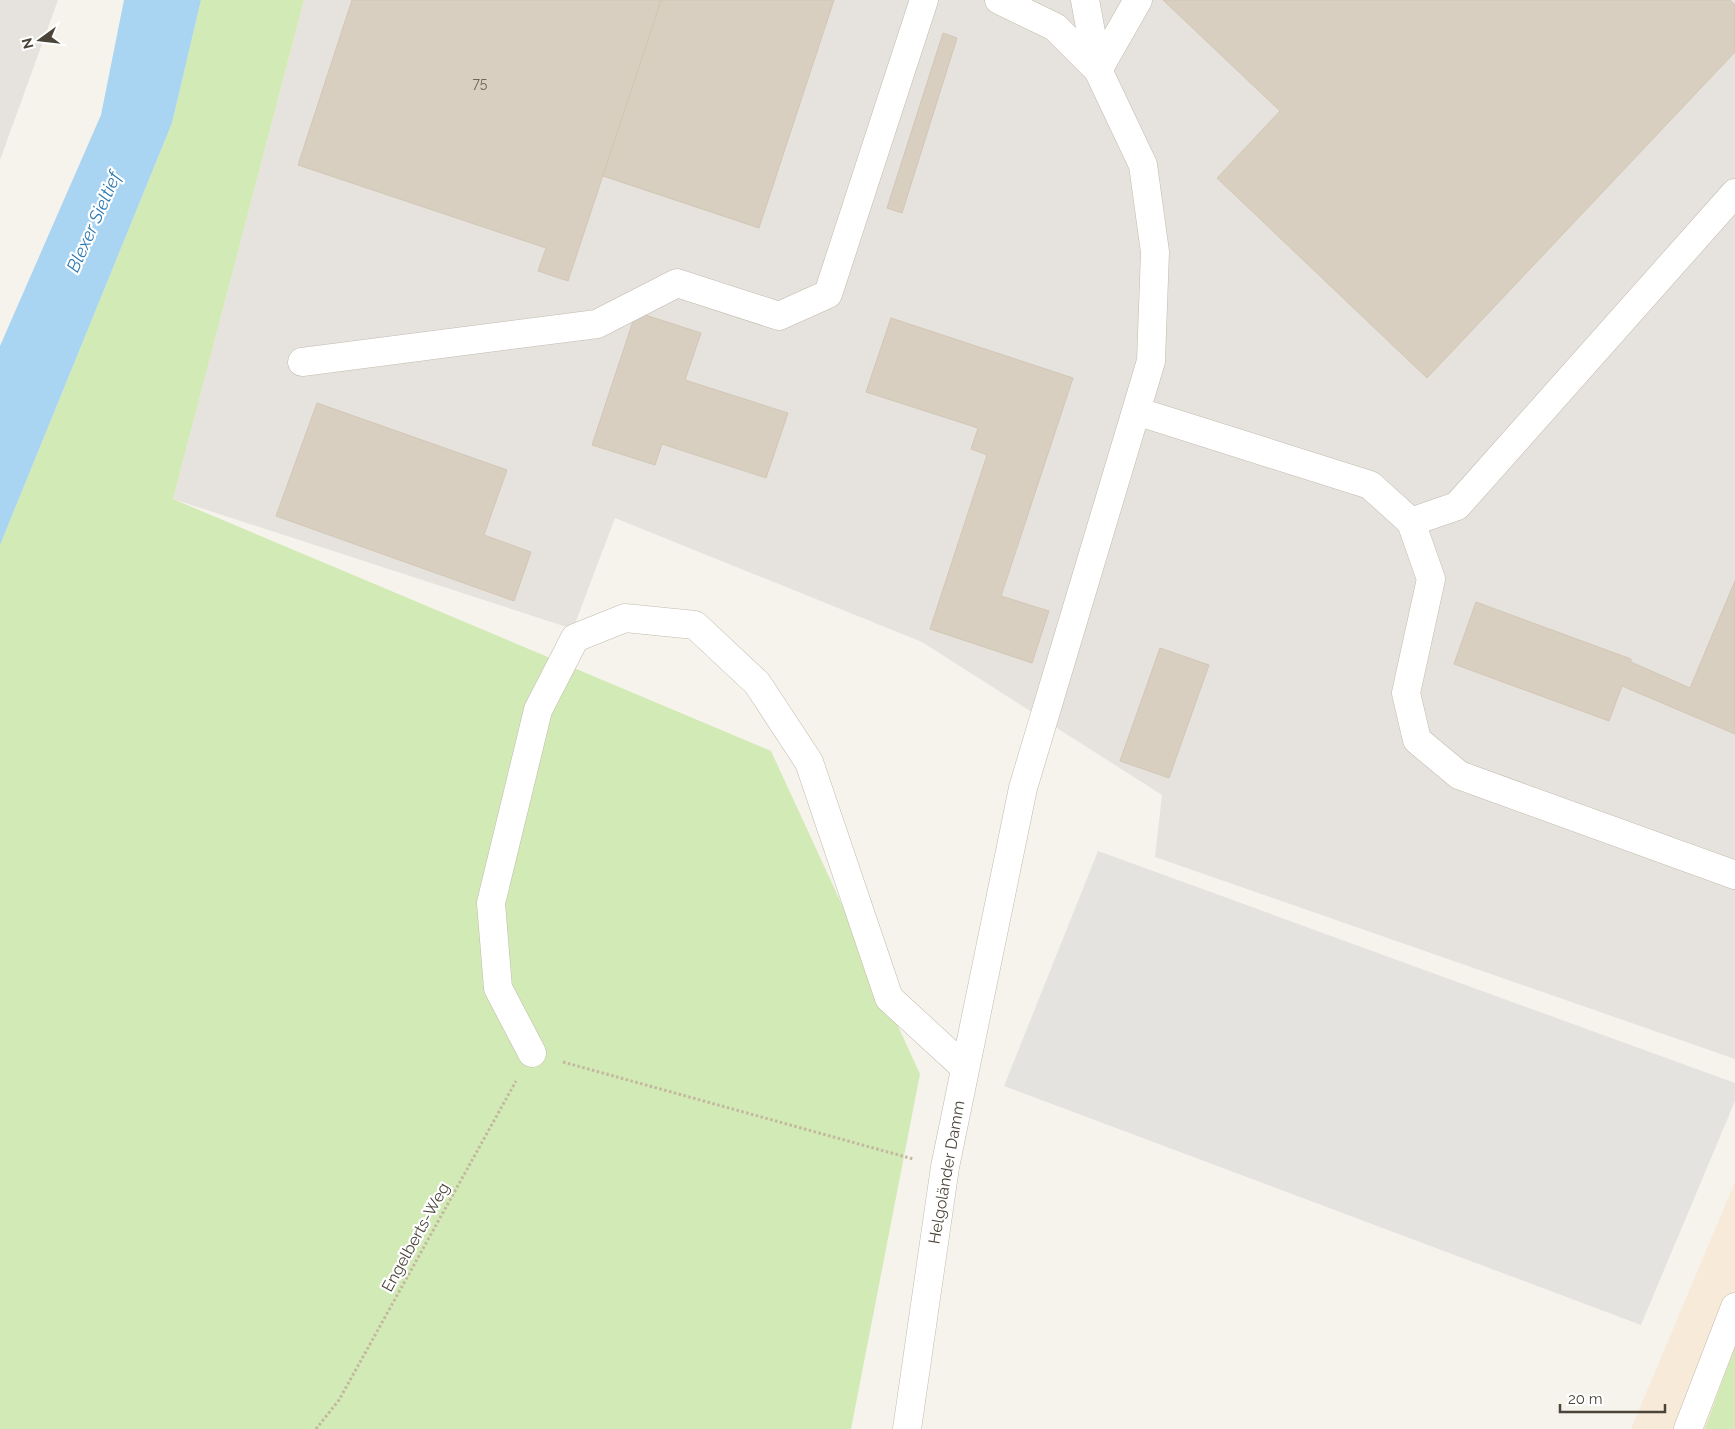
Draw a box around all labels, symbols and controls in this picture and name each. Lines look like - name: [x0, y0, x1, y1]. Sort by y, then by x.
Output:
- north arrow: [15, 15, 65, 65]
- text: N: [18, 36, 37, 51]
- house number: 75: [473, 75, 488, 91]
- water label: Blexer Sieltief: [62, 166, 126, 275]
- street label: Helgoländer Damm: [925, 1099, 968, 1245]
- street label: Engelberts-Weg: [378, 1179, 453, 1295]
- scale bar: [1560, 1382, 1665, 1414]
- text: 20 m: [1568, 1390, 1603, 1408]

